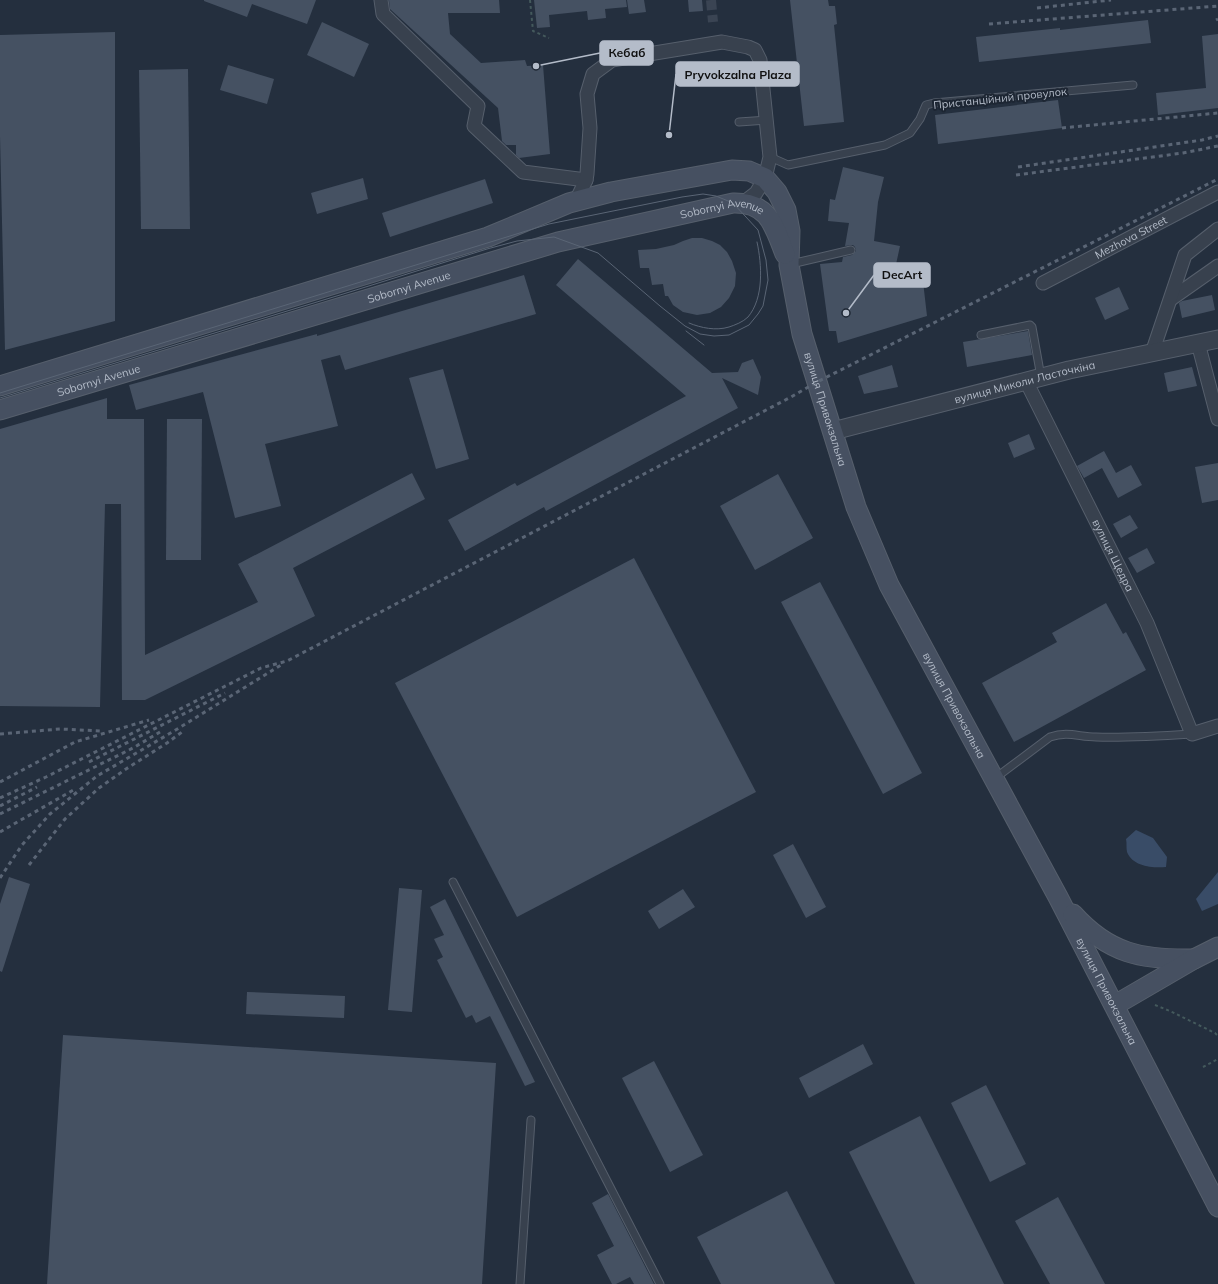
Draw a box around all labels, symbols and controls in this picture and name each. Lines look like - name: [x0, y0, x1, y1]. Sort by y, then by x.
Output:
- callout: Кебаб: [600, 41, 653, 65]
- text: Кебаб: [608, 45, 646, 60]
- callout: Pryvokzalna Plaza: [676, 62, 799, 86]
- text: Pryvokzalna Plaza: [685, 67, 791, 82]
- street label: Пристанційний провулок: [933, 84, 1068, 112]
- street label: Sobornyi Avenue: [679, 196, 767, 222]
- street label: Mezhova Street: [1092, 213, 1169, 262]
- callout: DecArt: [874, 263, 930, 287]
- text: DecArt: [882, 267, 923, 282]
- street label: Sobornyi Avenue: [366, 268, 452, 306]
- street label: вулиця Привокзальна: [801, 351, 850, 468]
- street label: вулиця Миколи Ласточкіна: [953, 358, 1096, 406]
- street label: Sobornyi Avenue: [55, 361, 142, 399]
- street label: вулиця Щедра: [1089, 517, 1137, 594]
- street label: вулиця Привокзальна: [920, 650, 989, 761]
- street label: вулиця Привокзальна: [1073, 935, 1140, 1047]

